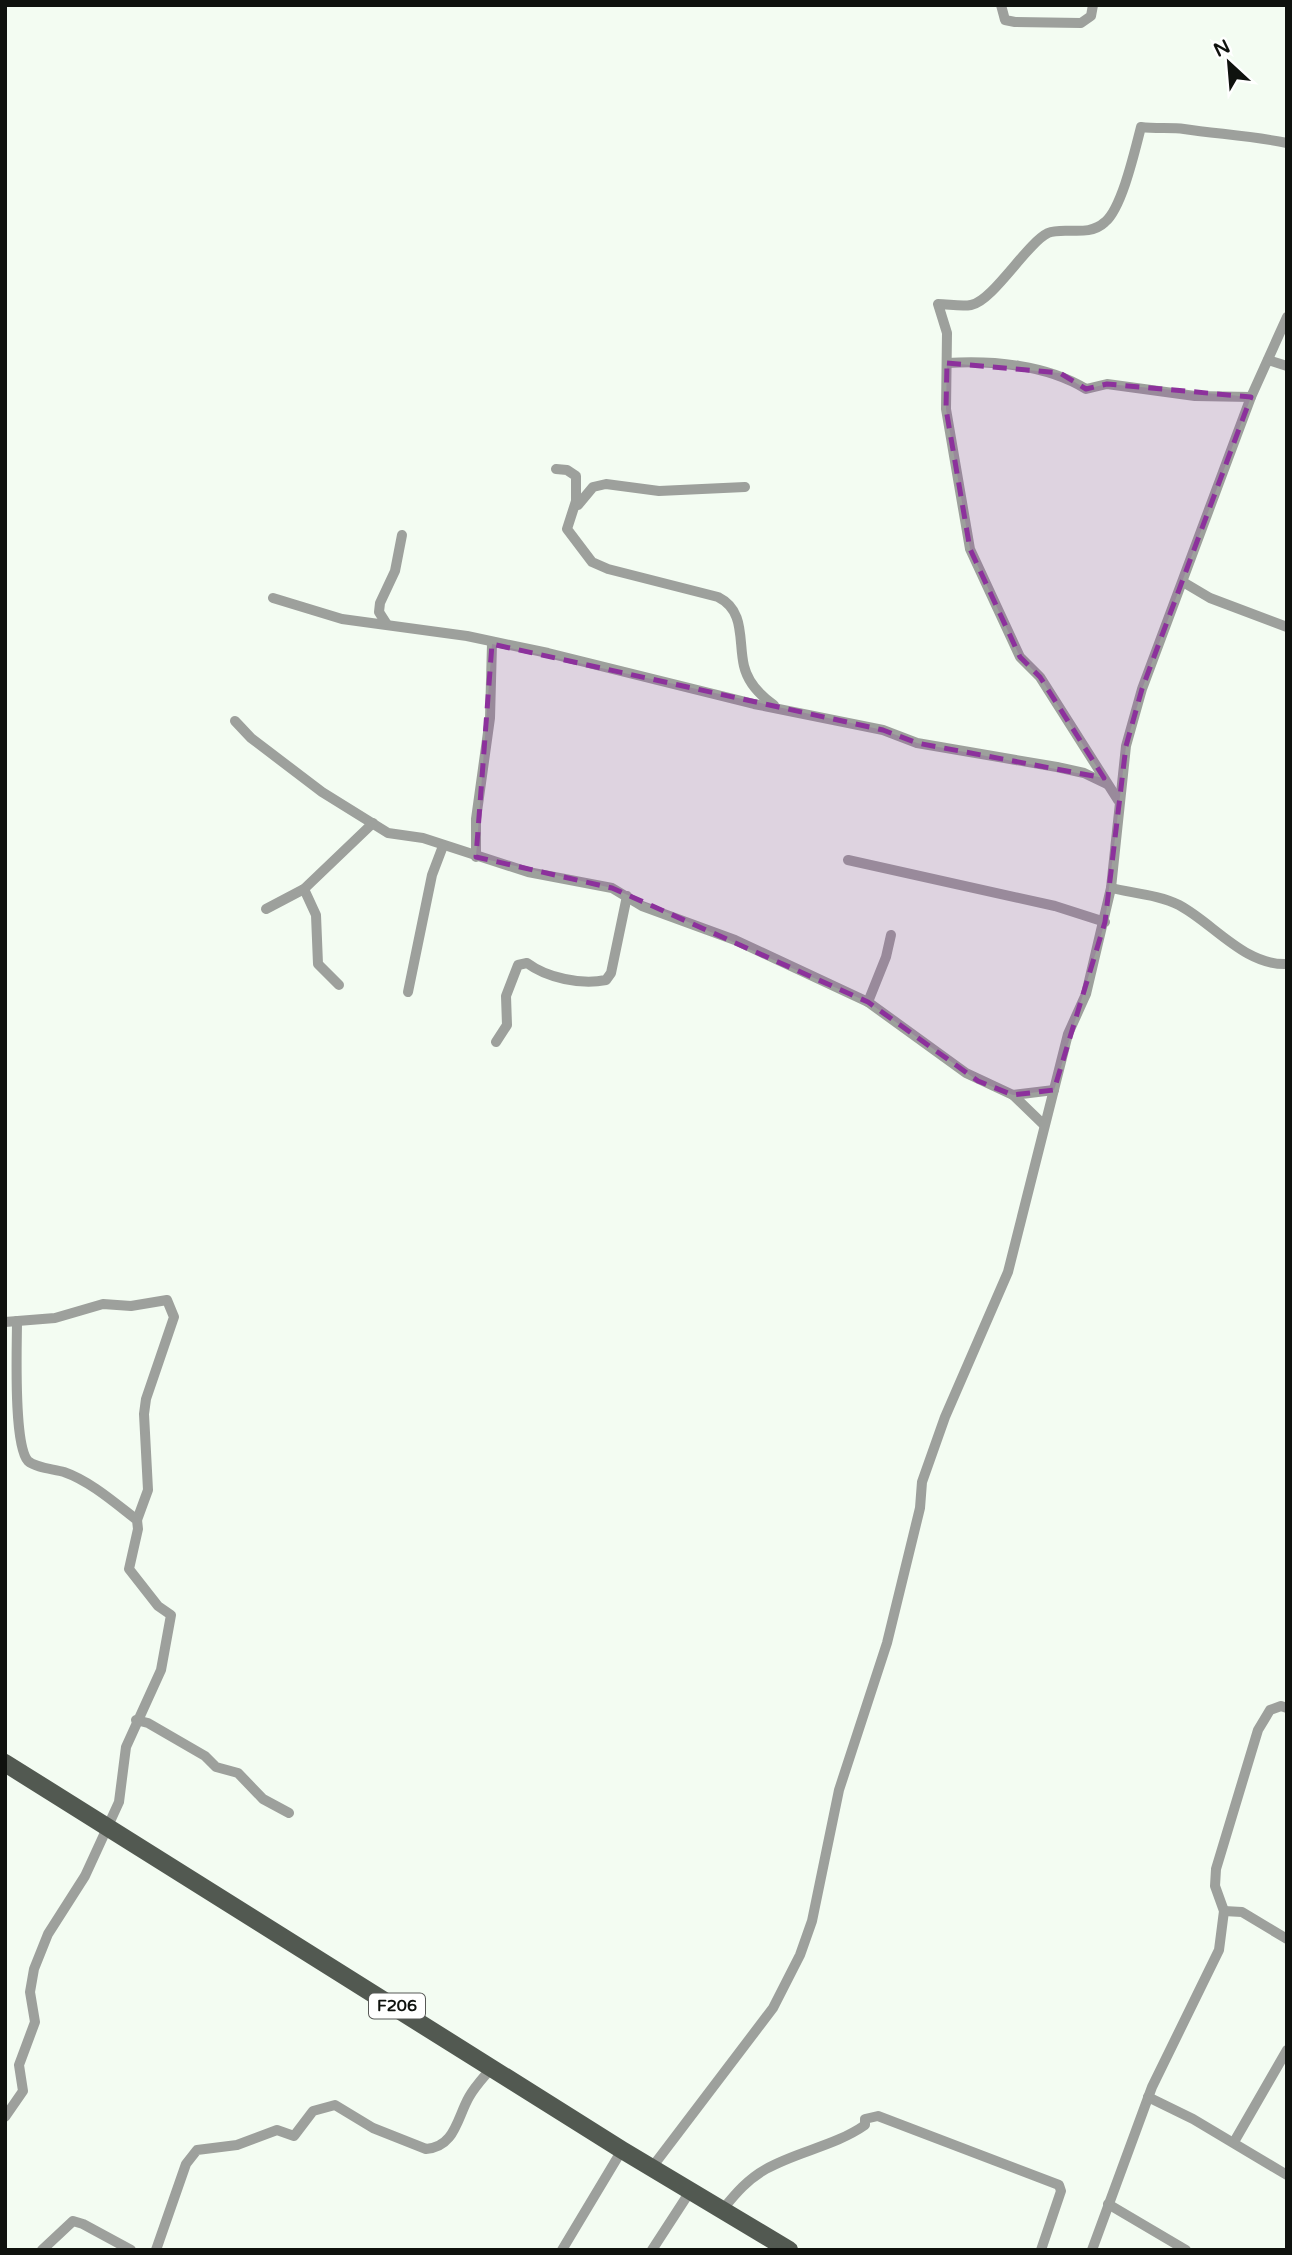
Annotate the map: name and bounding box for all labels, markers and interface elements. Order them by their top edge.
north arrow [1194,28,1264,98]
text: N [1210,35,1234,62]
road number: F206 [369,1994,425,2018]

